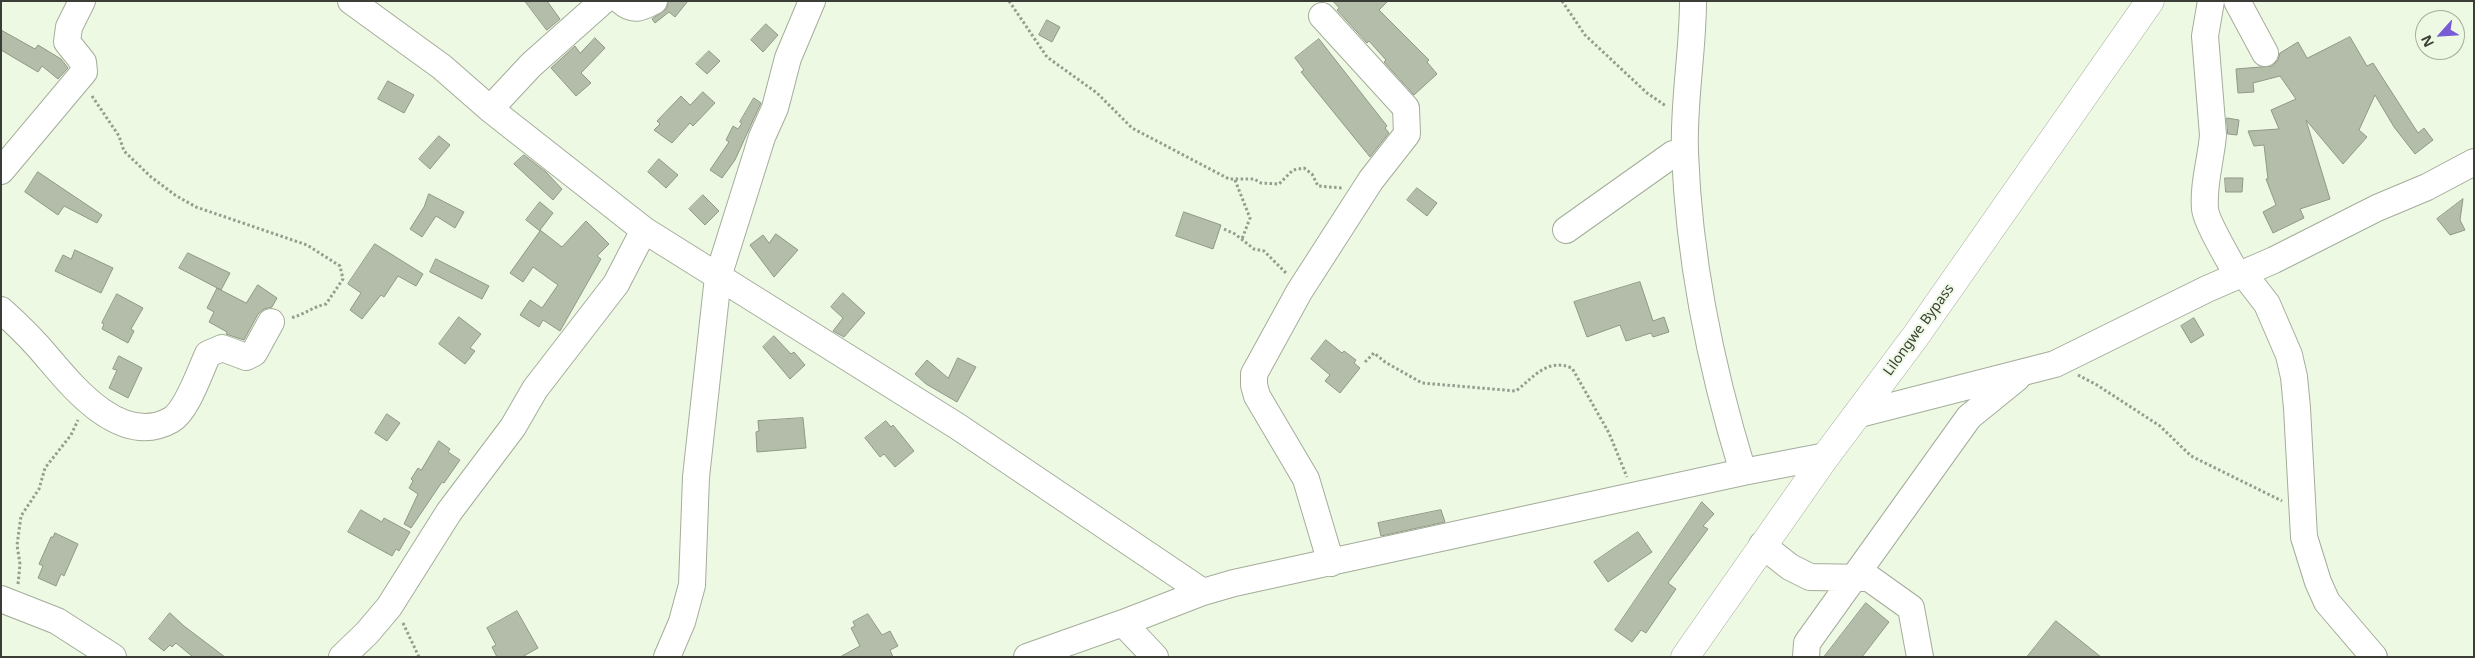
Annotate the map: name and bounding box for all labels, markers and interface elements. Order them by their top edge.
north arrow [2415,10,2465,60]
text: N [2416,32,2438,51]
street label: Lilongwe Bypass [1880,281,1958,379]

